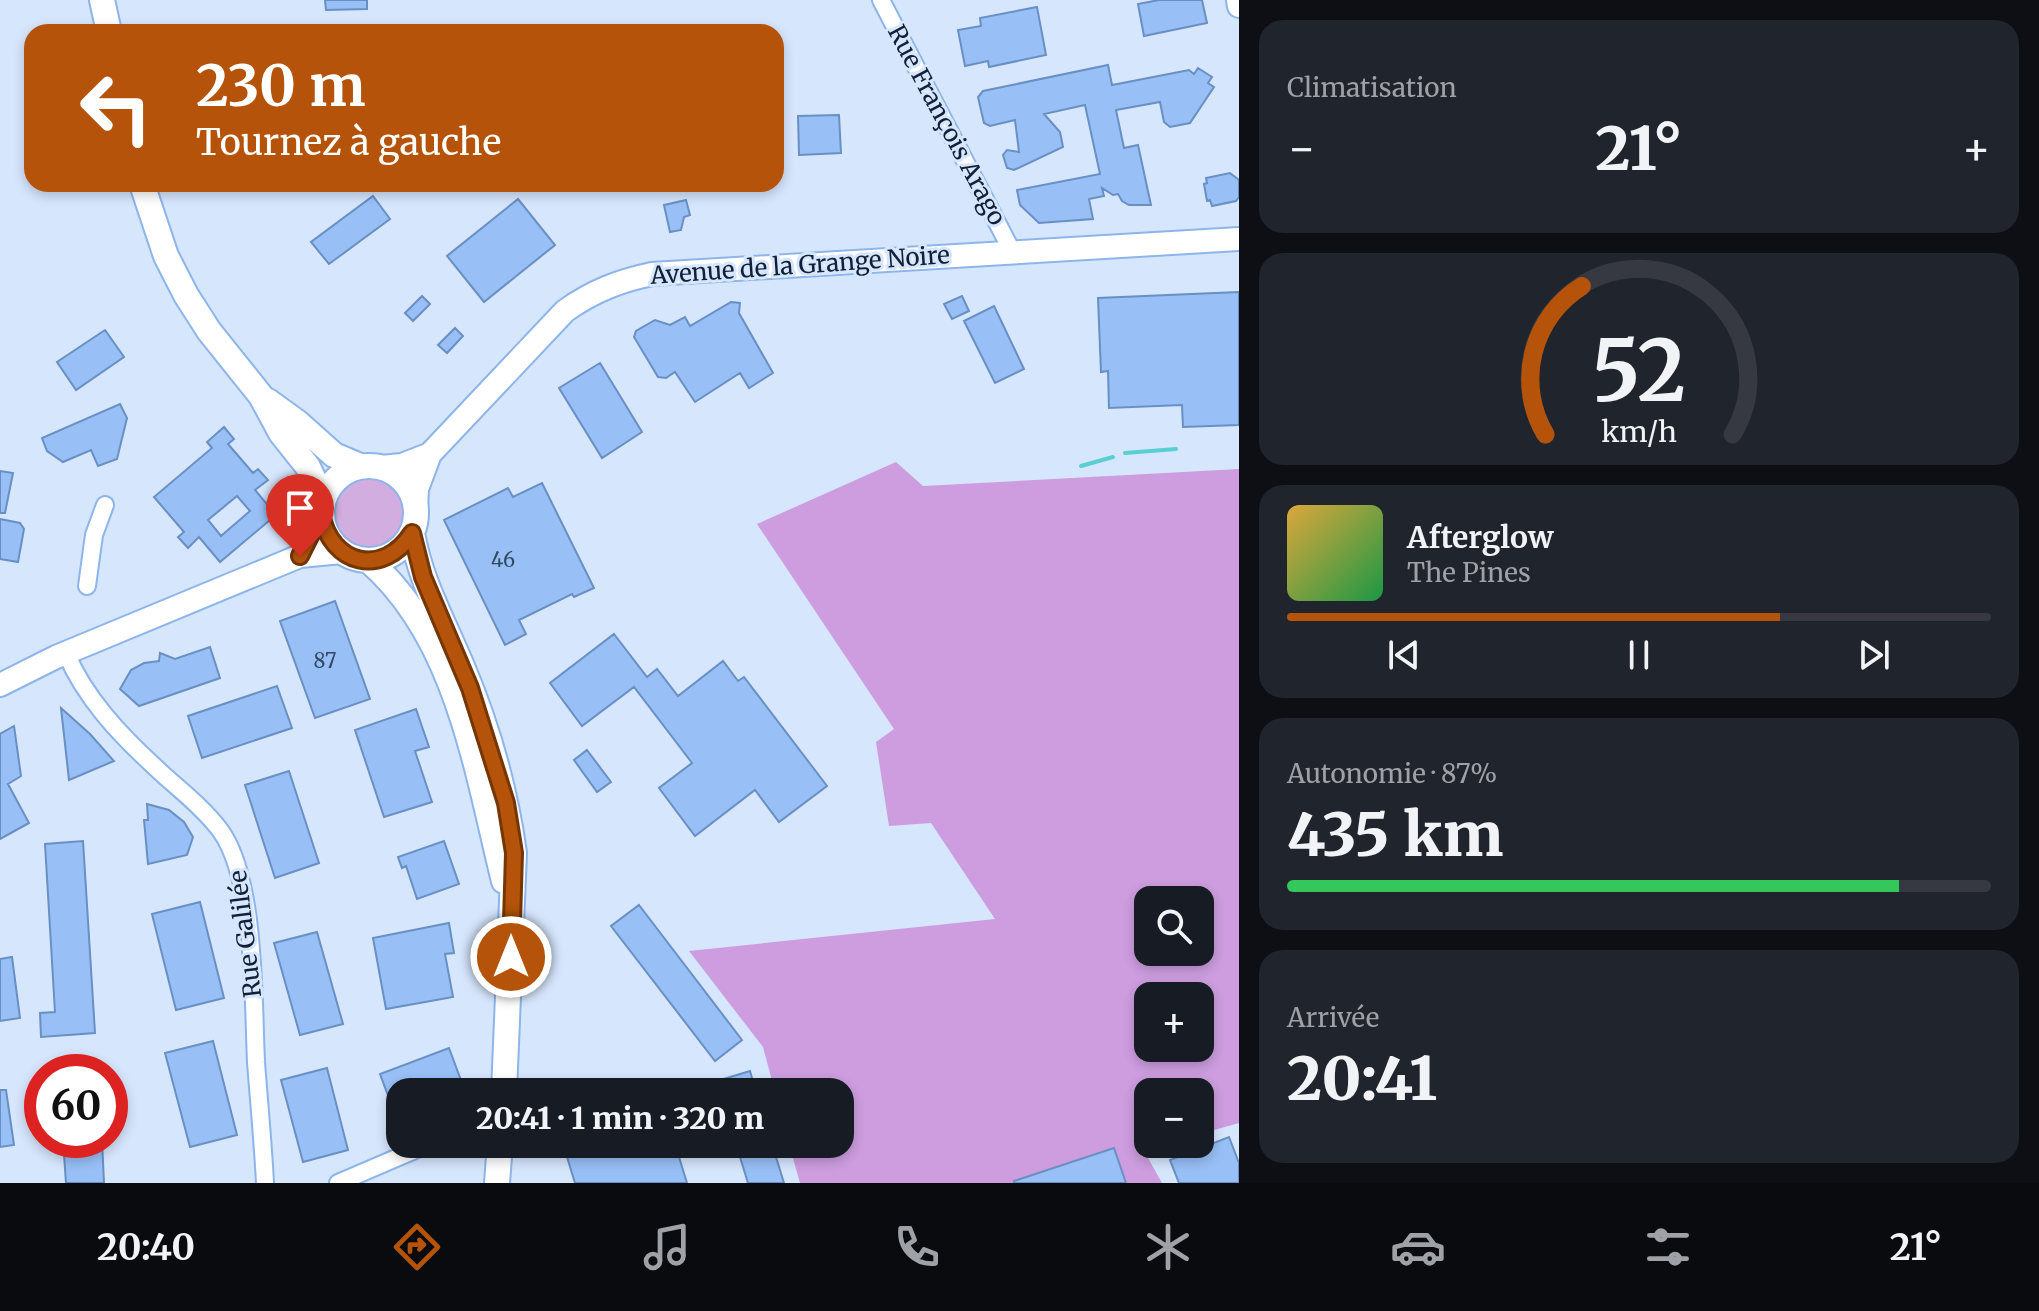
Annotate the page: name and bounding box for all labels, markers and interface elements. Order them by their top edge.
street label: Rue François Arago [881,19,1013,231]
text: 230 m [196,51,366,121]
icon: left [64,56,168,160]
text: Climatisation [1287,71,1457,104]
text: 21° [1595,111,1683,186]
text: Tournez à gauche [196,120,501,165]
text: − [1287,121,1316,176]
text: + [1962,121,1991,176]
street label: Avenue de la Grange Noire [648,239,951,291]
text: 52 [1592,318,1686,423]
text: km/h [1601,414,1677,450]
pin [266,474,334,556]
icon: arrive [278,486,322,530]
text: Afterglow [1407,518,1554,556]
house number: 46 [491,547,515,572]
text: The Pines [1407,556,1531,589]
icon: previous [1382,633,1426,677]
icon: pause [1617,633,1661,677]
icon: next [1852,633,1896,677]
house number: 87 [314,648,336,673]
text: Autonomie · 87% [1287,757,1497,790]
text: 435 km [1287,797,1503,872]
street label: Rue Galilée [222,869,268,999]
map controls [1134,886,1214,1158]
button: search [1134,886,1214,966]
position arrow [469,915,553,999]
button: + [1134,982,1214,1062]
text: Arrivée [1287,1001,1379,1034]
text: 20:41 [1287,1041,1437,1116]
speed limit sign: 60 [24,1054,128,1158]
button: − [1134,1078,1214,1158]
text: 20:41 · 1 min · 320 m [476,1099,764,1137]
icon: directions [389,1219,445,1275]
icon: music [639,1219,695,1275]
icon: phone [889,1219,945,1275]
icon: climate [1140,1219,1196,1275]
icon: car [1390,1219,1446,1275]
icon: filters [1640,1219,1696,1275]
text: 20:40 [97,1225,195,1270]
text: 21° [1890,1225,1942,1270]

